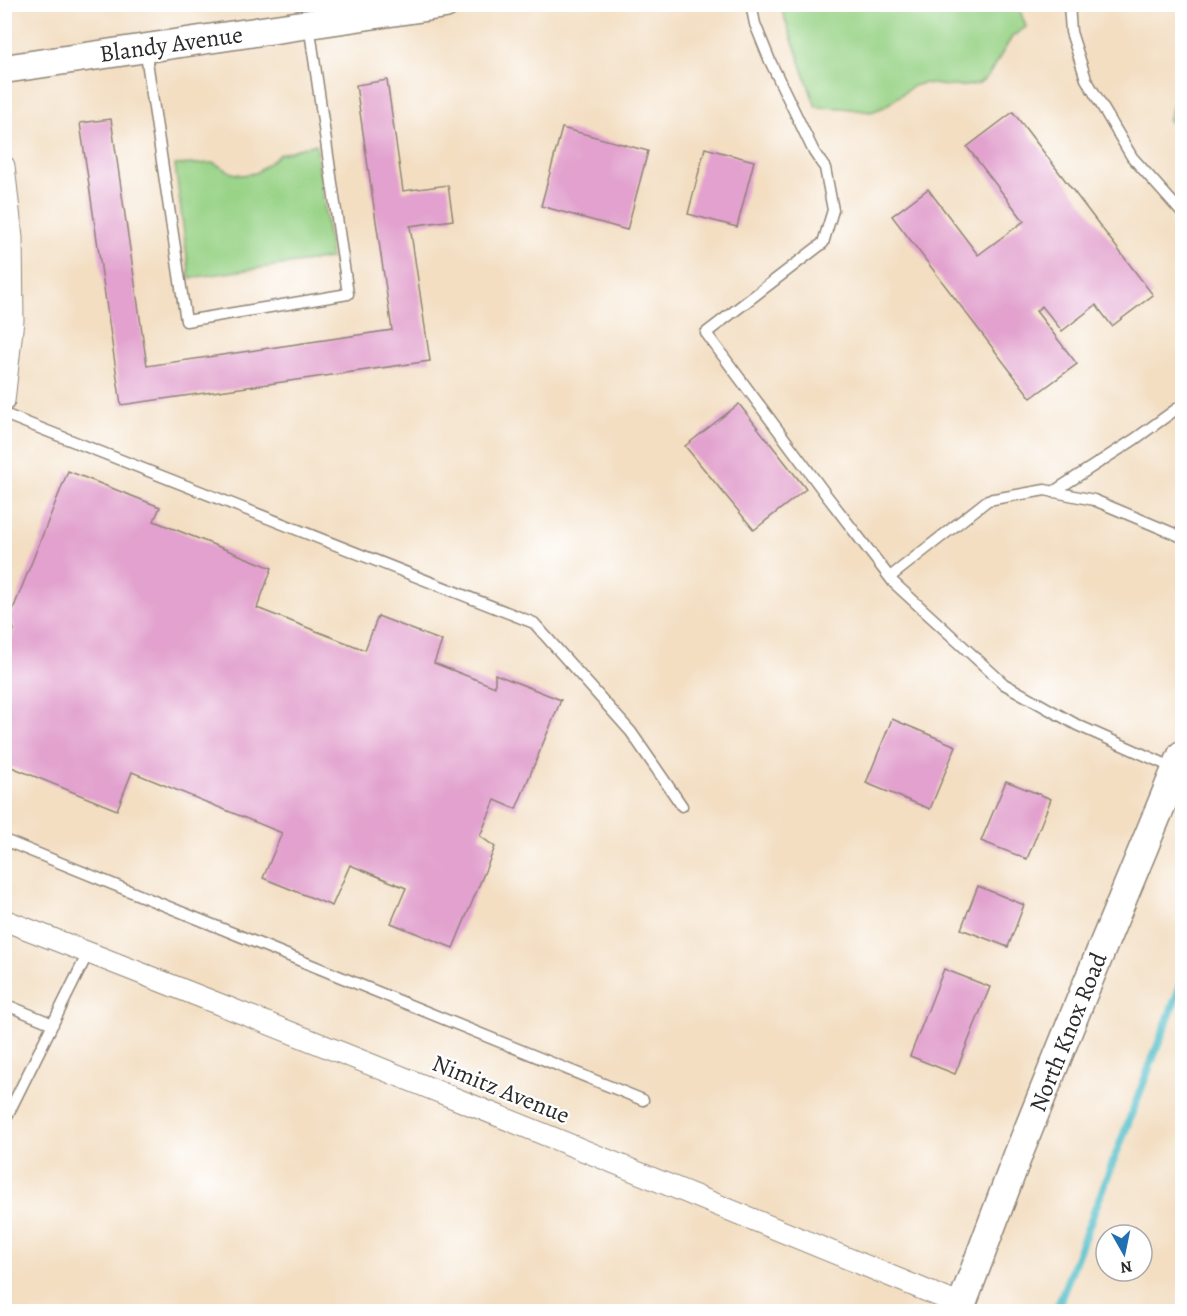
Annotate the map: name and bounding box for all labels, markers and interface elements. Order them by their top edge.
street label: Blandy Avenue [97,18,245,70]
street label: North Knox Road [1021,947,1115,1116]
street label: Nimitz Avenue [427,1047,575,1131]
north arrow [1094,1223,1154,1283]
text: N [1118,1255,1134,1279]

